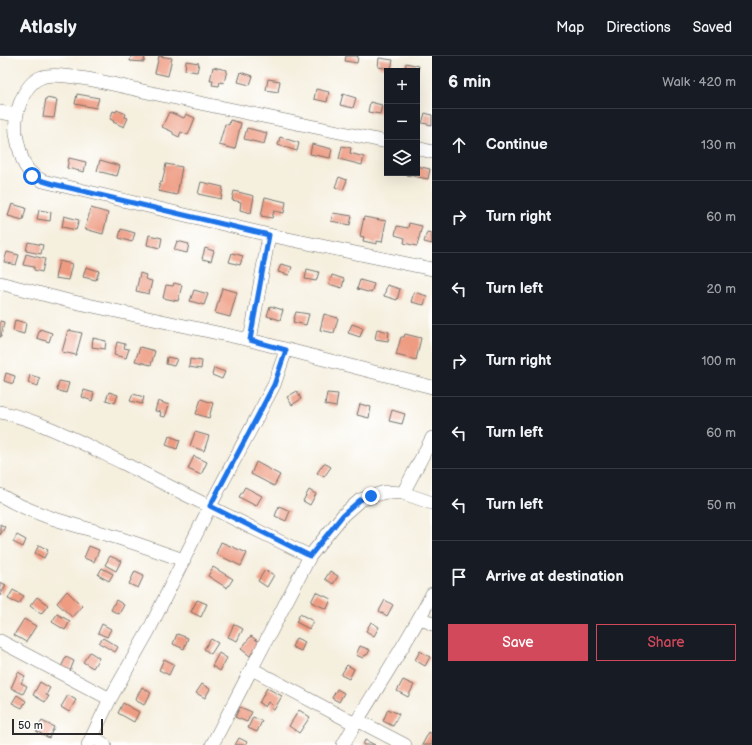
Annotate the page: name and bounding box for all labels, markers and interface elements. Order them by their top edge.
text: Atlasly [20,16,77,39]
text: Map [556,19,584,36]
text: Directions [606,19,671,36]
text: Saved [693,19,732,36]
map controls [384,68,420,176]
button: + [384,68,420,104]
text: 6 min [448,72,491,92]
text: Walk · 420 m [662,74,736,90]
button: − [384,104,420,140]
icon: ahead [448,134,470,156]
text: Continue [486,135,548,154]
text: 130 m [701,137,736,153]
button: layers [384,140,420,176]
route start [23,167,41,185]
icon: right [448,206,470,228]
text: Turn right [486,207,551,226]
text: 60 m [706,209,736,225]
icon: left [448,278,470,300]
text: Turn left [486,279,543,298]
text: 20 m [706,281,736,297]
icon: right [448,350,470,372]
text: Turn right [486,351,551,370]
text: 100 m [701,353,736,369]
icon: left [448,422,470,444]
text: Turn left [486,423,543,442]
text: 60 m [706,425,736,441]
route end [362,487,380,505]
icon: left [448,494,470,516]
text: Turn left [486,495,543,514]
text: 50 m [707,497,736,513]
icon: arrive [448,566,470,588]
text: Arrive at destination [486,567,624,586]
button: Save [448,624,588,661]
button: Share [596,624,736,661]
scale bar [12,717,103,736]
text: 50 m [18,719,43,732]

